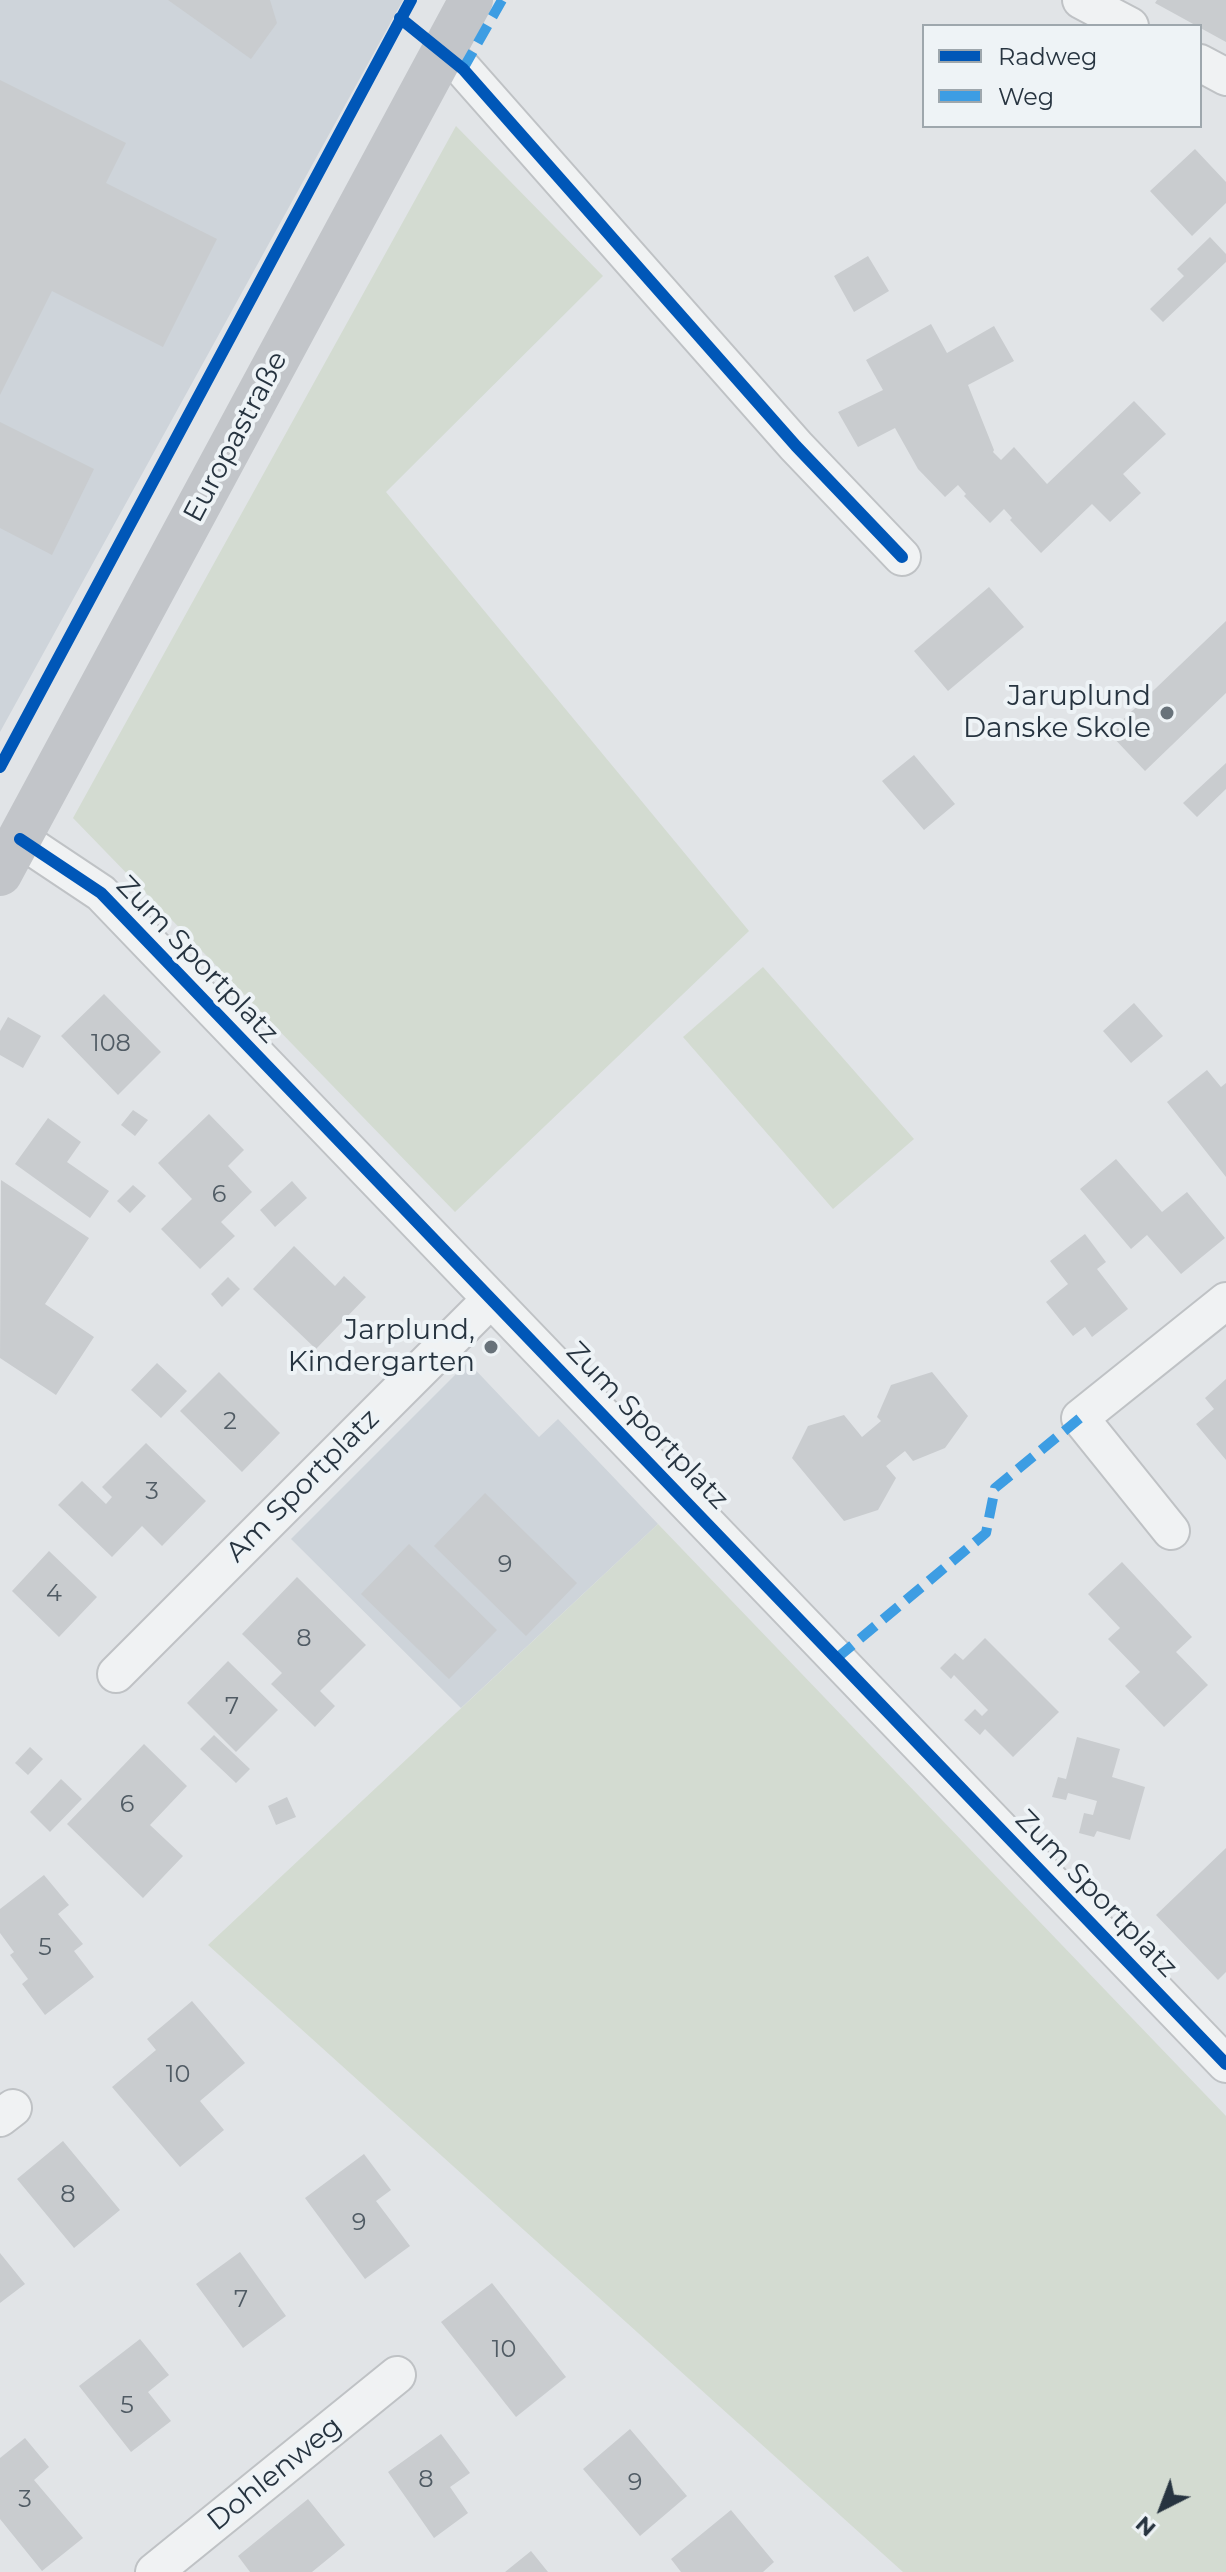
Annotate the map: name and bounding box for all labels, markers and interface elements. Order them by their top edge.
legend [922,24,1202,128]
text: Radweg [998,42,1097,71]
text: Weg [998,82,1054,111]
street label: Europastraße [177,346,295,528]
place label: Jaruplund Danske Skole [963,680,1151,746]
marker: Jaruplund Danske Skole [1158,704,1176,722]
street label: Zum Sportplatz [109,869,285,1051]
house number: 108 [91,1030,131,1058]
house number: 6 [212,1181,226,1209]
place label: Jarplund, Kindergarten [288,1314,475,1380]
street label: Zum Sportplatz [559,1335,735,1517]
marker: Jarplund, Kindergarten [482,1338,500,1356]
street label: Am Sportplatz [219,1402,387,1570]
house number: 2 [223,1408,237,1436]
house number: 3 [145,1478,159,1506]
house number: 9 [498,1551,512,1579]
house number: 4 [46,1580,62,1608]
house number: 8 [296,1625,312,1653]
house number: 7 [225,1693,239,1721]
house number: 6 [120,1791,134,1819]
street label: Zum Sportplatz [1008,1803,1184,1985]
house number: 5 [38,1934,52,1962]
house number: 10 [166,2061,190,2089]
house number: 8 [60,2181,76,2209]
house number: 9 [352,2209,366,2237]
house number: 7 [234,2286,248,2314]
house number: 10 [492,2336,516,2364]
house number: 5 [120,2392,134,2420]
street label: Dohlenweg [201,2410,349,2538]
house number: 8 [418,2466,434,2494]
north arrow [1122,2468,1202,2548]
house number: 9 [628,2469,642,2497]
house number: 3 [18,2486,32,2514]
text: N [1130,2510,1161,2542]

